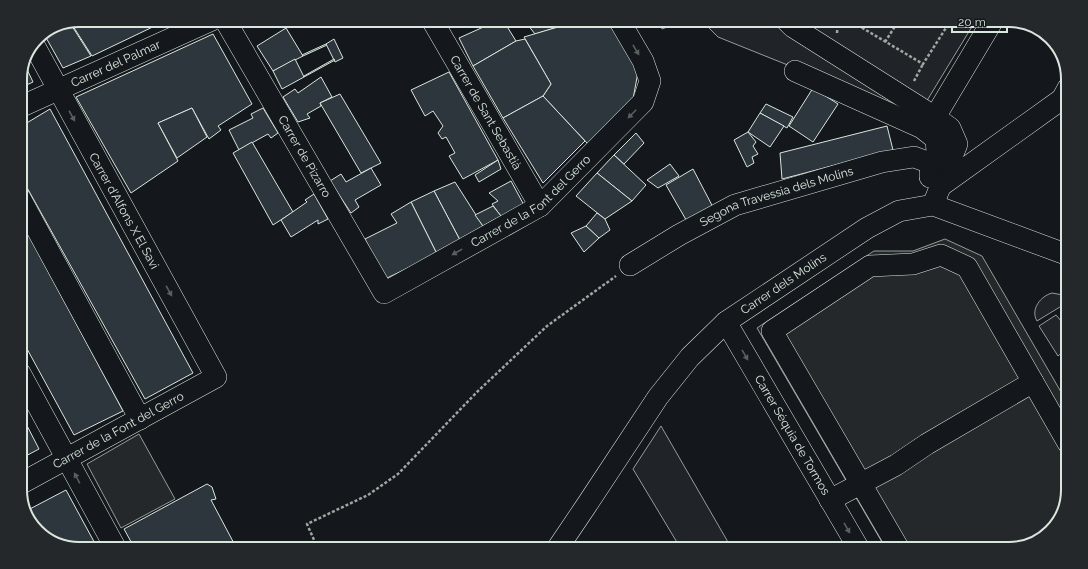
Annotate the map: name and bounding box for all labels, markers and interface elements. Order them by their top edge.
scale bar [952,8,1007,34]
text: 20 m [958,15,986,29]
street label: Carrer del Palmar [69,37,163,90]
one-way arrow [633,44,640,56]
street label: Carrer de Sant Sebastià [447,53,524,172]
one-way arrow [627,109,637,119]
one-way arrow [69,110,75,122]
street label: Carrer de Pizarro [275,113,334,200]
street label: Carrer d'Alfons X El Savi [86,151,162,271]
street label: Carrer de la Font del Gerro [468,152,593,250]
street label: Segona Travessia dels Molins [697,164,855,230]
one-way arrow [451,249,463,256]
street label: Carrer dels Molins [738,250,829,317]
one-way arrow [165,285,172,297]
one-way arrow [742,350,749,361]
street label: Carrer Séquia de Tormos [752,372,833,498]
street label: Carrer de la Font del Gerro [50,389,186,472]
one-way arrow [74,472,81,484]
one-way arrow [843,522,850,534]

